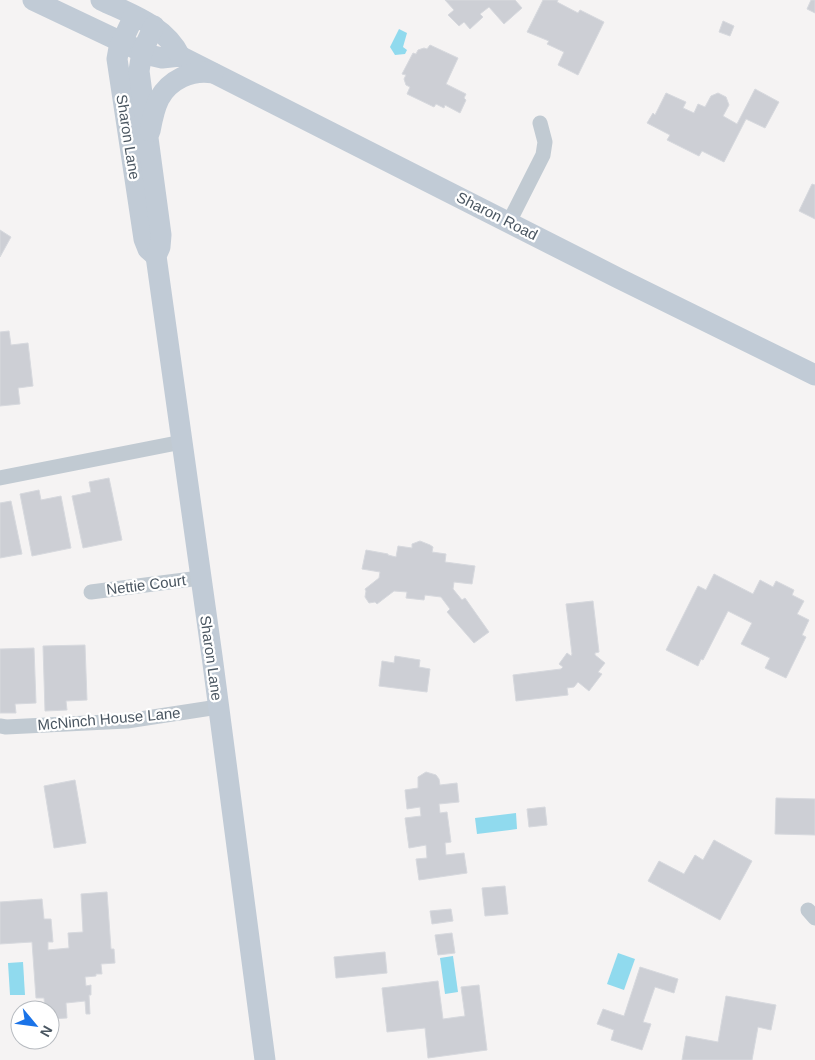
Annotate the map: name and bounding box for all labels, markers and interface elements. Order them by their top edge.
street label: Sharon Lane [113,93,144,181]
street label: Sharon Road [454,188,540,243]
street label: Nettie Court [105,571,188,598]
street label: Sharon Lane [197,614,226,702]
street label: McNinch House Lane [37,704,181,733]
north arrow [10,1000,60,1050]
text: N [37,1023,56,1040]

